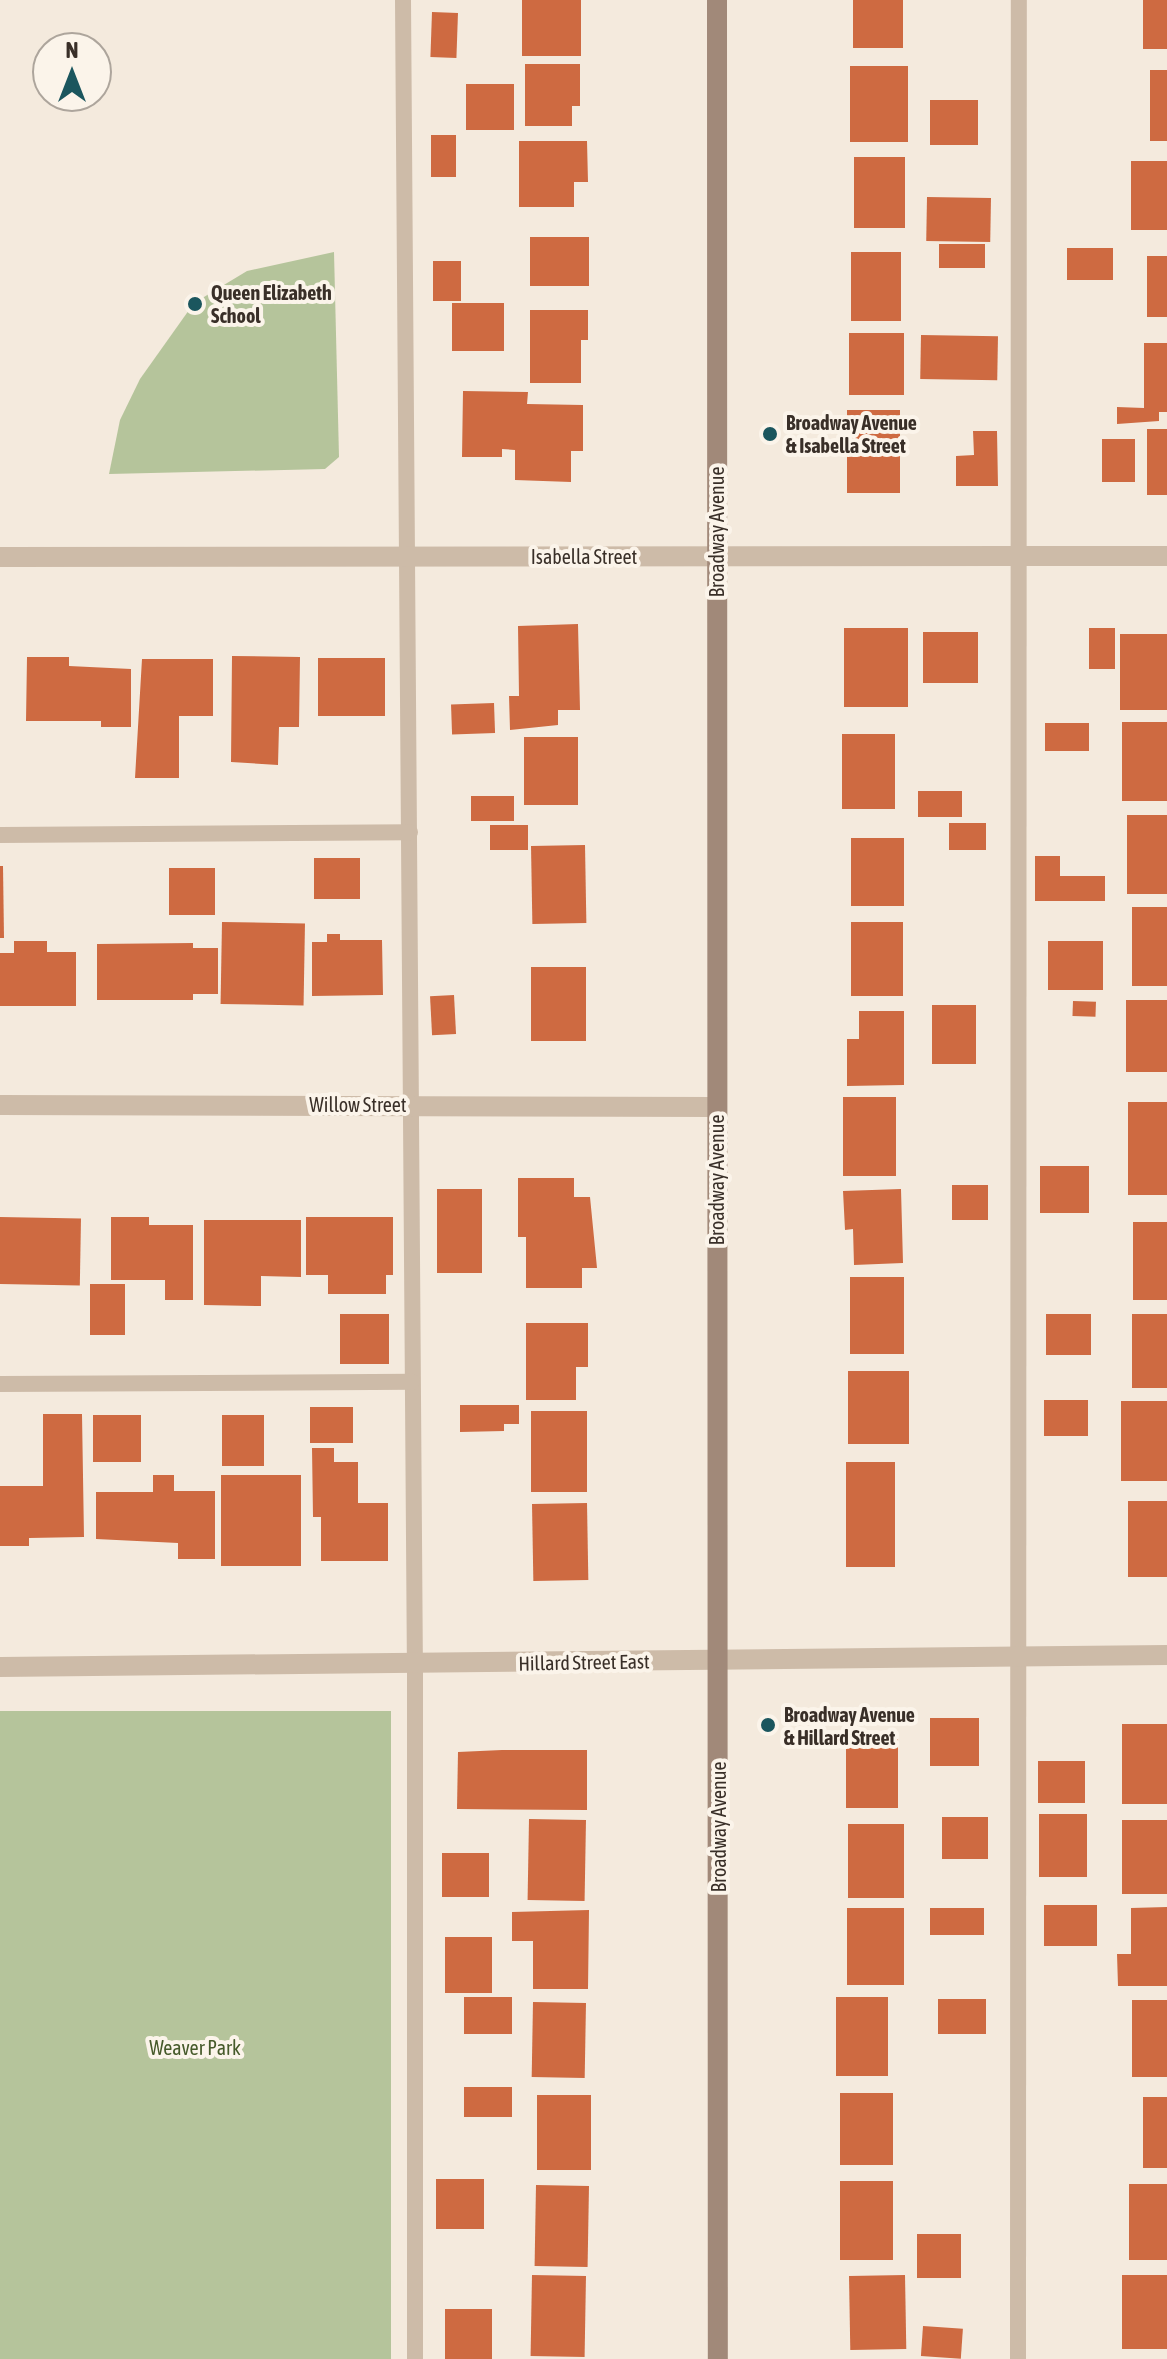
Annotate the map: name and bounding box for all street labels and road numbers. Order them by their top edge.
street label: Broadway Avenue [704,467,728,597]
street label: Isabella Street [531,544,637,568]
street label: Willow Street [309,1092,407,1116]
street label: Broadway Avenue [704,1115,728,1245]
street label: Hillard Street East [518,1649,650,1675]
street label: Broadway Avenue [706,1762,730,1892]

